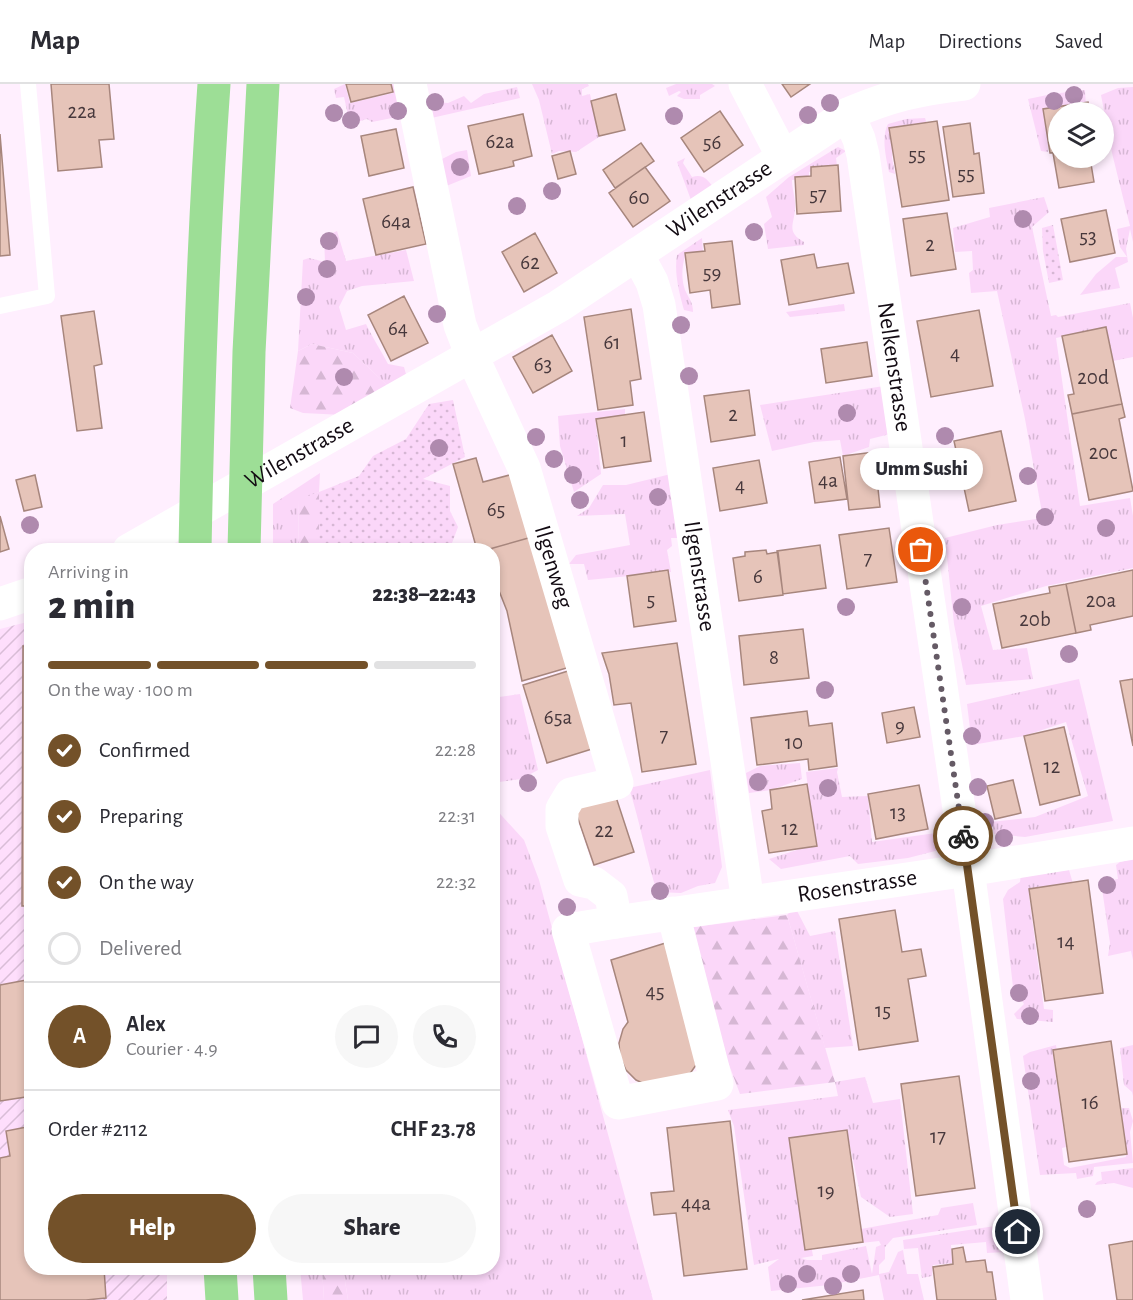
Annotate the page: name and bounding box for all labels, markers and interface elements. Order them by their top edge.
text: Map [30,27,80,55]
text: Map [869,31,905,52]
text: Directions [938,31,1022,52]
text: Saved [1055,31,1103,52]
house number: 22a [68,101,97,122]
map controls [1048,102,1114,168]
button: layers [1048,102,1114,168]
house number: 62a [485,131,515,152]
house number: 56 [703,132,721,153]
house number: 55 [908,144,926,165]
street label: Wilenstrasse [663,156,776,243]
house number: 55 [957,163,975,184]
house number: 57 [809,184,827,205]
house number: 60 [629,187,649,208]
house number: 64a [381,211,411,232]
house number: 53 [1079,226,1097,247]
house number: 2 [925,234,935,255]
house number: 62 [520,252,540,273]
house number: 59 [703,262,721,283]
street label: Nelkenstrasse [873,300,916,433]
house number: 64 [388,318,408,339]
house number: 61 [603,332,621,353]
house number: 4 [950,343,960,364]
house number: 63 [534,354,552,375]
house number: 20d [1077,367,1109,388]
house number: 2 [728,404,738,425]
street label: Wilenstrasse [241,413,358,493]
house number: 1 [620,430,628,451]
house number: 20c [1089,442,1117,463]
callout: Umm Sushi [860,448,982,490]
text: Umm Sushi [875,459,968,479]
house number: 4a [818,470,838,491]
house number: 4 [735,475,745,496]
house number: 65 [487,499,505,520]
street label: Ilgenstrasse [679,519,720,633]
street label: Ilgenweg [530,523,577,612]
pin [895,524,946,575]
icon: bag [904,533,937,566]
house number: 7 [864,548,873,569]
text: Arriving in [48,562,129,582]
house number: 6 [753,566,763,587]
text: 22:38–22:43 [372,583,476,605]
text: 2 min [48,587,135,626]
house number: 5 [647,589,655,610]
house number: 20a [1086,590,1116,611]
house number: 20b [1019,609,1051,630]
house number: 8 [769,647,779,668]
text: On the way · 100 m [48,680,193,700]
house number: 65a [544,707,572,728]
house number: 9 [895,715,905,736]
house number: 7 [660,725,669,746]
house number: 10 [785,732,803,753]
icon: check [48,734,81,767]
text: Confirmed [99,739,190,761]
text: 22:28 [435,740,476,760]
house number: 12 [1044,756,1060,777]
icon: check [48,800,81,833]
house number: 13 [890,802,906,823]
text: Preparing [99,805,183,827]
text: 22:31 [438,806,476,826]
courier [933,806,993,866]
house number: 12 [782,818,798,839]
house number: 22 [594,820,614,841]
icon: bike [947,820,980,853]
icon: check [48,866,81,899]
street label: Rosenstrasse [796,866,919,907]
text: On the way [99,871,194,893]
text: 22:32 [436,872,476,892]
house number: 14 [1057,931,1075,952]
text: Delivered [99,937,182,959]
house number: 45 [646,981,664,1002]
house number: 15 [875,1000,891,1021]
button: chat [335,1005,398,1068]
button: phone [413,1005,476,1068]
text: Alex [126,1013,166,1035]
text: A [73,1025,86,1047]
text: Courier · 4.9 [126,1039,218,1059]
house number: 16 [1081,1092,1099,1113]
text: Order #2112 [48,1118,148,1140]
text: CHF 23.78 [391,1118,476,1140]
house number: 17 [930,1126,946,1147]
house number: 19 [817,1180,835,1201]
house number: 44a [681,1193,711,1214]
button: Help [48,1194,256,1263]
button: Share [268,1194,476,1263]
pin [992,1206,1043,1257]
icon: home [1001,1215,1034,1248]

